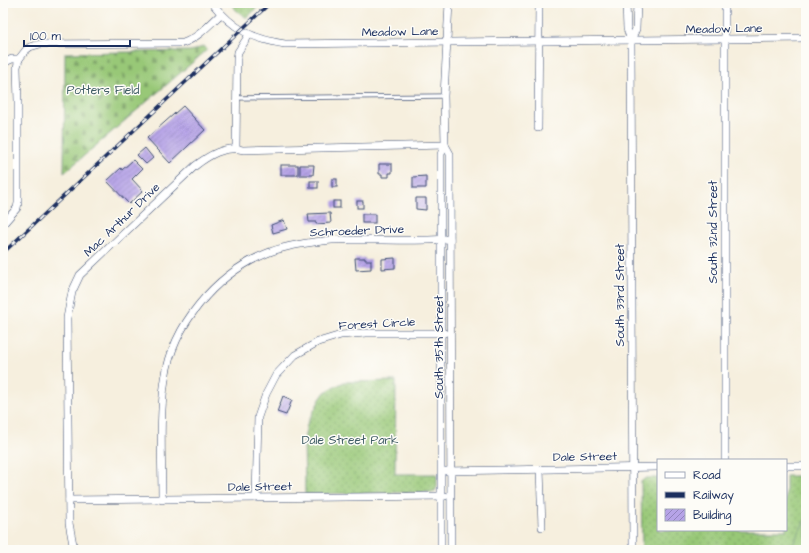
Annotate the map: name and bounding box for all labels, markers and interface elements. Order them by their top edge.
street label: Meadow Lane [685,20,763,38]
scale bar [24,22,130,48]
street label: Meadow Lane [361,23,439,41]
text: 100 m [30,28,61,45]
park label: Potters Field [67,82,139,99]
street label: Mac Arthur Drive [80,179,164,261]
street label: South 32nd Street [705,180,722,284]
street label: Schroeder Drive [310,221,405,241]
street label: South 33rd Street [612,243,629,346]
street label: South 35th Street [431,295,448,399]
street label: Forest Circle [338,313,416,334]
park label: Dale Street Park [302,432,399,449]
street label: Dale Street [553,448,617,466]
legend [657,459,787,531]
text: Road [693,467,721,484]
street label: Dale Street [228,478,292,496]
text: Railway [693,487,734,505]
text: Building [693,507,731,525]

